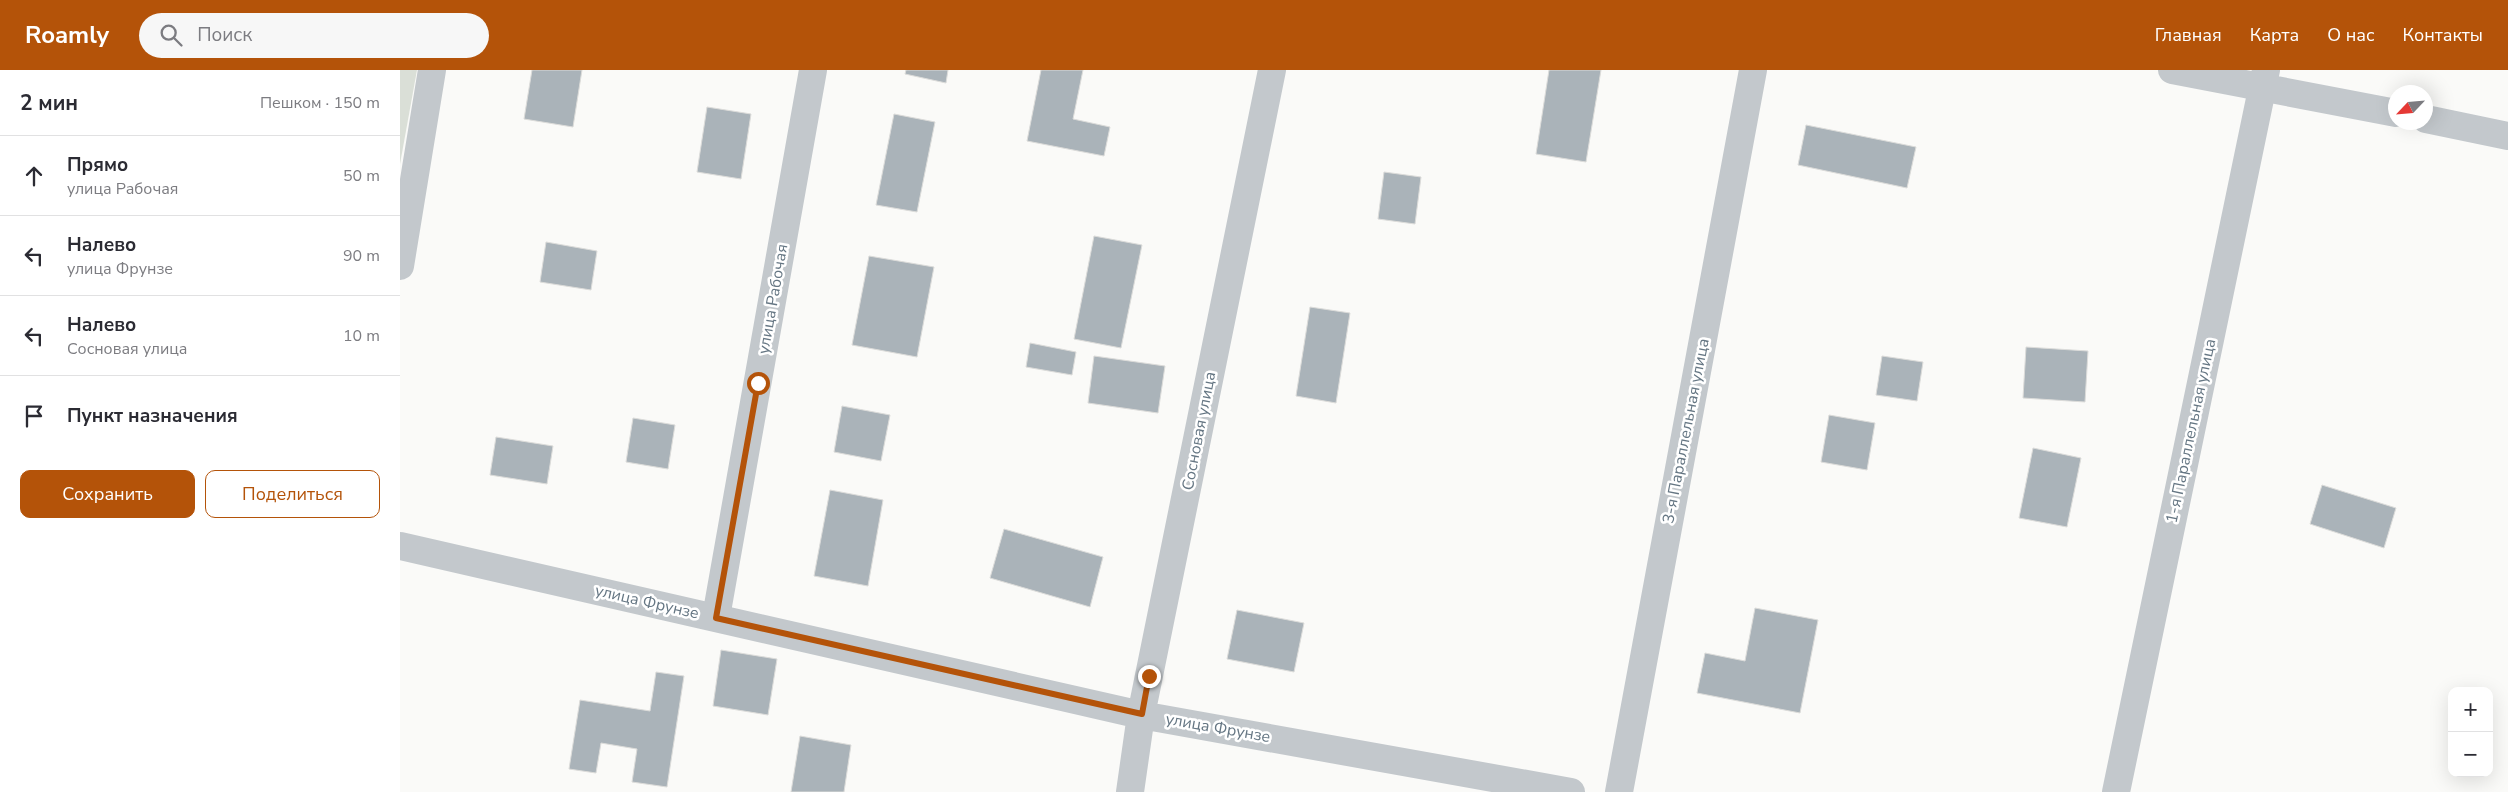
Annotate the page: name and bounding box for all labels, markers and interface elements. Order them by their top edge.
search box [139,13,489,58]
text: Roamly [25,19,109,51]
icon: search [157,21,185,49]
text: Поиск [197,22,252,48]
text: Главная [2155,23,2222,47]
text: Карта [2250,23,2299,47]
text: О нас [2327,23,2375,47]
text: Контакты [2403,23,2483,47]
north arrow [2388,85,2433,130]
text: 2 мин [20,89,78,117]
text: Пешком · 150 m [260,92,380,114]
text: Прямо [67,152,128,178]
icon: ahead [20,162,48,190]
text: 50 m [343,165,380,187]
text: улица Рабочая [67,178,179,200]
text: Налево [67,232,136,258]
icon: left [20,242,48,270]
street label: улица Рабочая [752,242,794,356]
text: 90 m [343,245,380,267]
text: улица Фрунзе [67,258,173,280]
text: Налево [67,312,136,338]
icon: left [20,322,48,350]
text: 10 m [343,325,380,347]
street label: 3-я Параллельная улица [1657,337,1715,525]
street label: 1-я Параллельная улица [2161,337,2221,525]
text: Сосновая улица [67,338,187,360]
street label: Сосновая улица [1177,370,1221,492]
route start [747,372,770,395]
icon: arrive [20,402,48,430]
text: Пункт назначения [67,403,238,429]
button: Сохранить [20,470,195,518]
button: Поделиться [205,470,380,518]
street label: улица Фрунзе [593,579,701,625]
route end [1138,665,1161,688]
map controls [2448,687,2493,777]
button: + [2448,687,2493,732]
street label: улица Фрунзе [1164,708,1272,748]
button: − [2448,732,2493,777]

